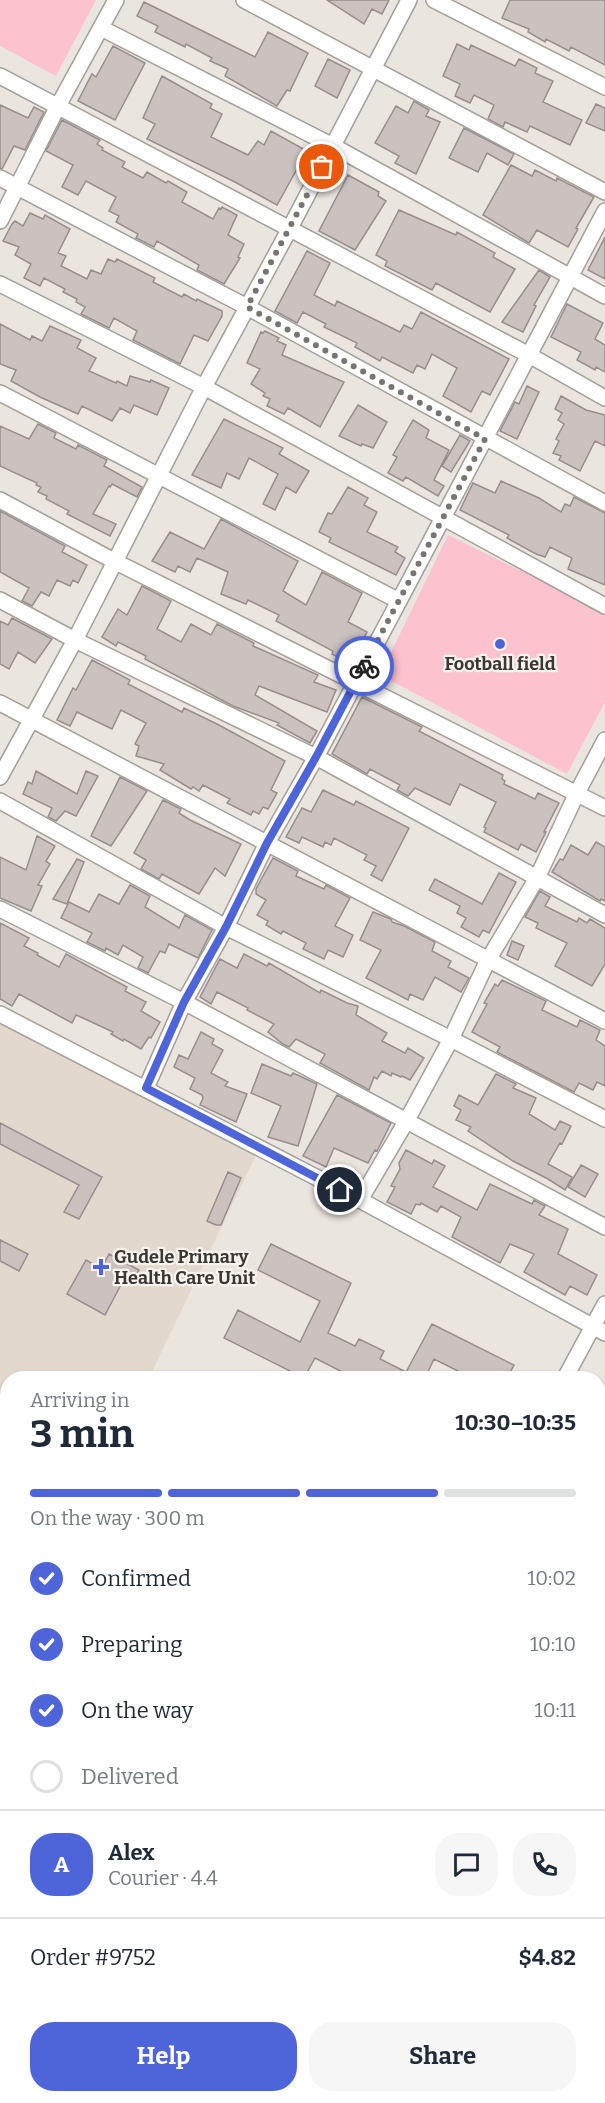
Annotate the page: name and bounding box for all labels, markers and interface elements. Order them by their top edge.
pin [296,141,347,192]
icon: bag [305,150,338,183]
courier [334,636,394,696]
marker: Football field [493,637,507,651]
icon: bike [348,650,381,683]
place label: Football field [444,653,556,675]
pin [314,1164,365,1215]
icon: home [323,1173,356,1206]
place label: Gudele Primary Health Care Unit [114,1246,255,1289]
marker: Gudele Primary Health Care Unit [92,1258,110,1276]
text: Arriving in [30,1388,129,1412]
text: 10:30–10:35 [455,1409,576,1436]
text: 3 min [30,1411,134,1457]
text: On the way · 300 m [30,1506,205,1530]
icon: check [30,1562,63,1595]
text: Confirmed [81,1565,191,1592]
text: 10:02 [527,1566,576,1590]
icon: check [30,1628,63,1661]
text: Preparing [81,1631,183,1658]
text: 10:10 [530,1632,576,1656]
icon: check [30,1694,63,1727]
text: On the way [81,1697,193,1724]
text: 10:11 [535,1698,576,1722]
text: Delivered [81,1763,179,1790]
button: chat [435,1833,498,1896]
button: phone [513,1833,576,1896]
text: Alex [108,1839,154,1866]
text: A [54,1851,69,1878]
text: Courier · 4.4 [108,1866,218,1890]
text: Order #9752 [30,1944,156,1971]
text: $4.82 [518,1944,576,1971]
button: Help [30,2022,297,2091]
button: Share [309,2022,576,2091]

